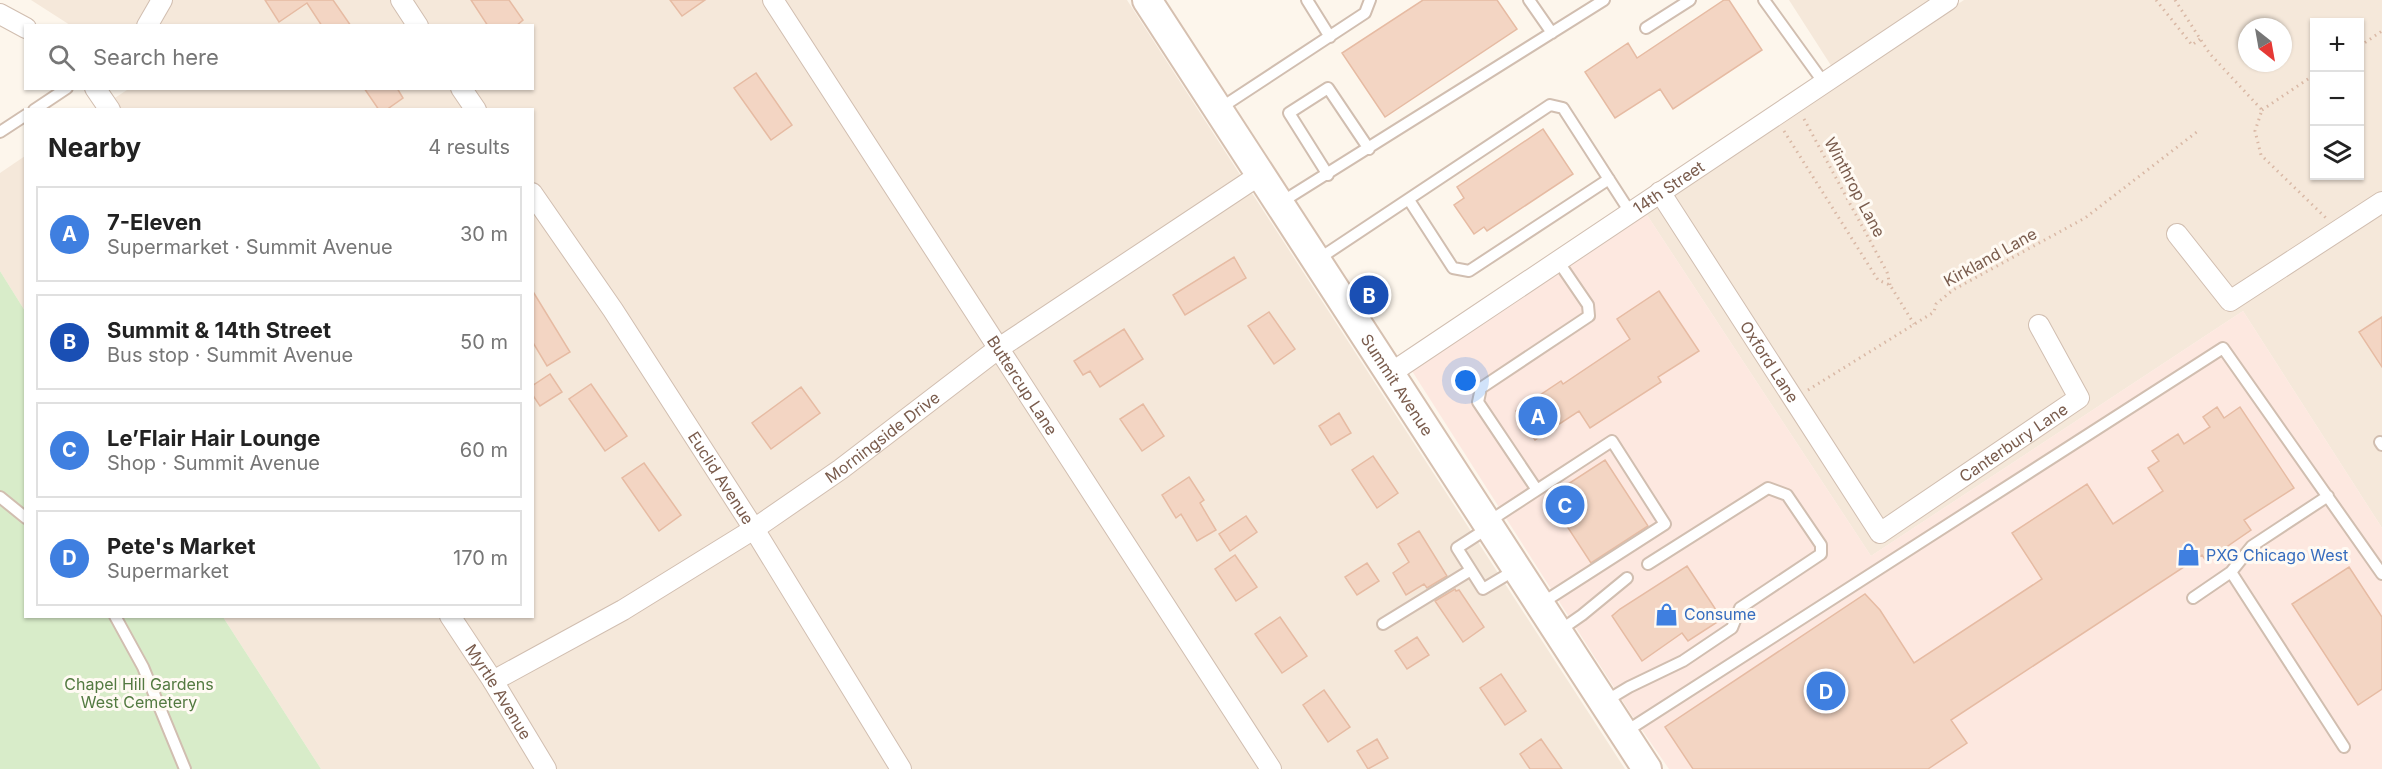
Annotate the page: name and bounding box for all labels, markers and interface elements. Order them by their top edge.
north arrow [2238,18,2292,72]
map controls [2310,18,2364,180]
button: + [2310,18,2364,72]
search box [24,24,534,90]
icon: search [45,41,78,74]
text: Search here [93,44,219,70]
button: − [2310,72,2364,126]
button: layers [2310,126,2364,180]
text: Nearby [48,132,141,163]
street label: Winthrop Lane [1820,134,1890,240]
text: 4 results [428,135,510,159]
street label: 14th Street [1629,156,1708,218]
text: 7-Eleven [107,209,202,235]
text: A [62,222,77,246]
text: 30 m [460,222,508,246]
street label: Kirkland Lane [1940,223,2040,291]
text: Supermarket · Summit Avenue [107,235,393,259]
pin: B [1350,272,1388,318]
text: Summit & 14th Street [107,317,331,343]
street label: Oxford Lane [1736,317,1803,406]
text: B [63,330,76,354]
text: 50 m [460,330,508,354]
street label: Summit Avenue [1357,330,1438,440]
street label: Buttercup Lane [983,332,1062,439]
text: Bus stop · Summit Avenue [107,343,353,367]
your location [1451,366,1480,395]
street label: Morningside Drive [821,387,944,487]
pin: A [1518,394,1558,438]
street label: Canterbury Lane [1955,399,2071,486]
text: Le’Flair Hair Lounge [107,425,320,451]
street label: Euclid Avenue [684,428,758,528]
text: C [62,438,77,462]
text: 60 m [460,438,508,462]
text: Shop · Summit Avenue [107,451,320,475]
pin: C [1546,482,1584,528]
text: Pete's Market [107,533,256,559]
shop icon: PXG Chicago West [2175,542,2201,568]
place label: PXG Chicago West [2206,545,2348,565]
text: D [62,546,77,570]
text: 170 m [453,546,508,570]
text: Supermarket [107,559,229,583]
shop icon: Consume [1653,601,1679,627]
place label: Consume [1684,604,1756,624]
street label: Myrtle Avenue [461,640,536,743]
pin: D [1806,668,1846,714]
park label: Chapel Hill Gardens West Cemetery [64,674,214,712]

